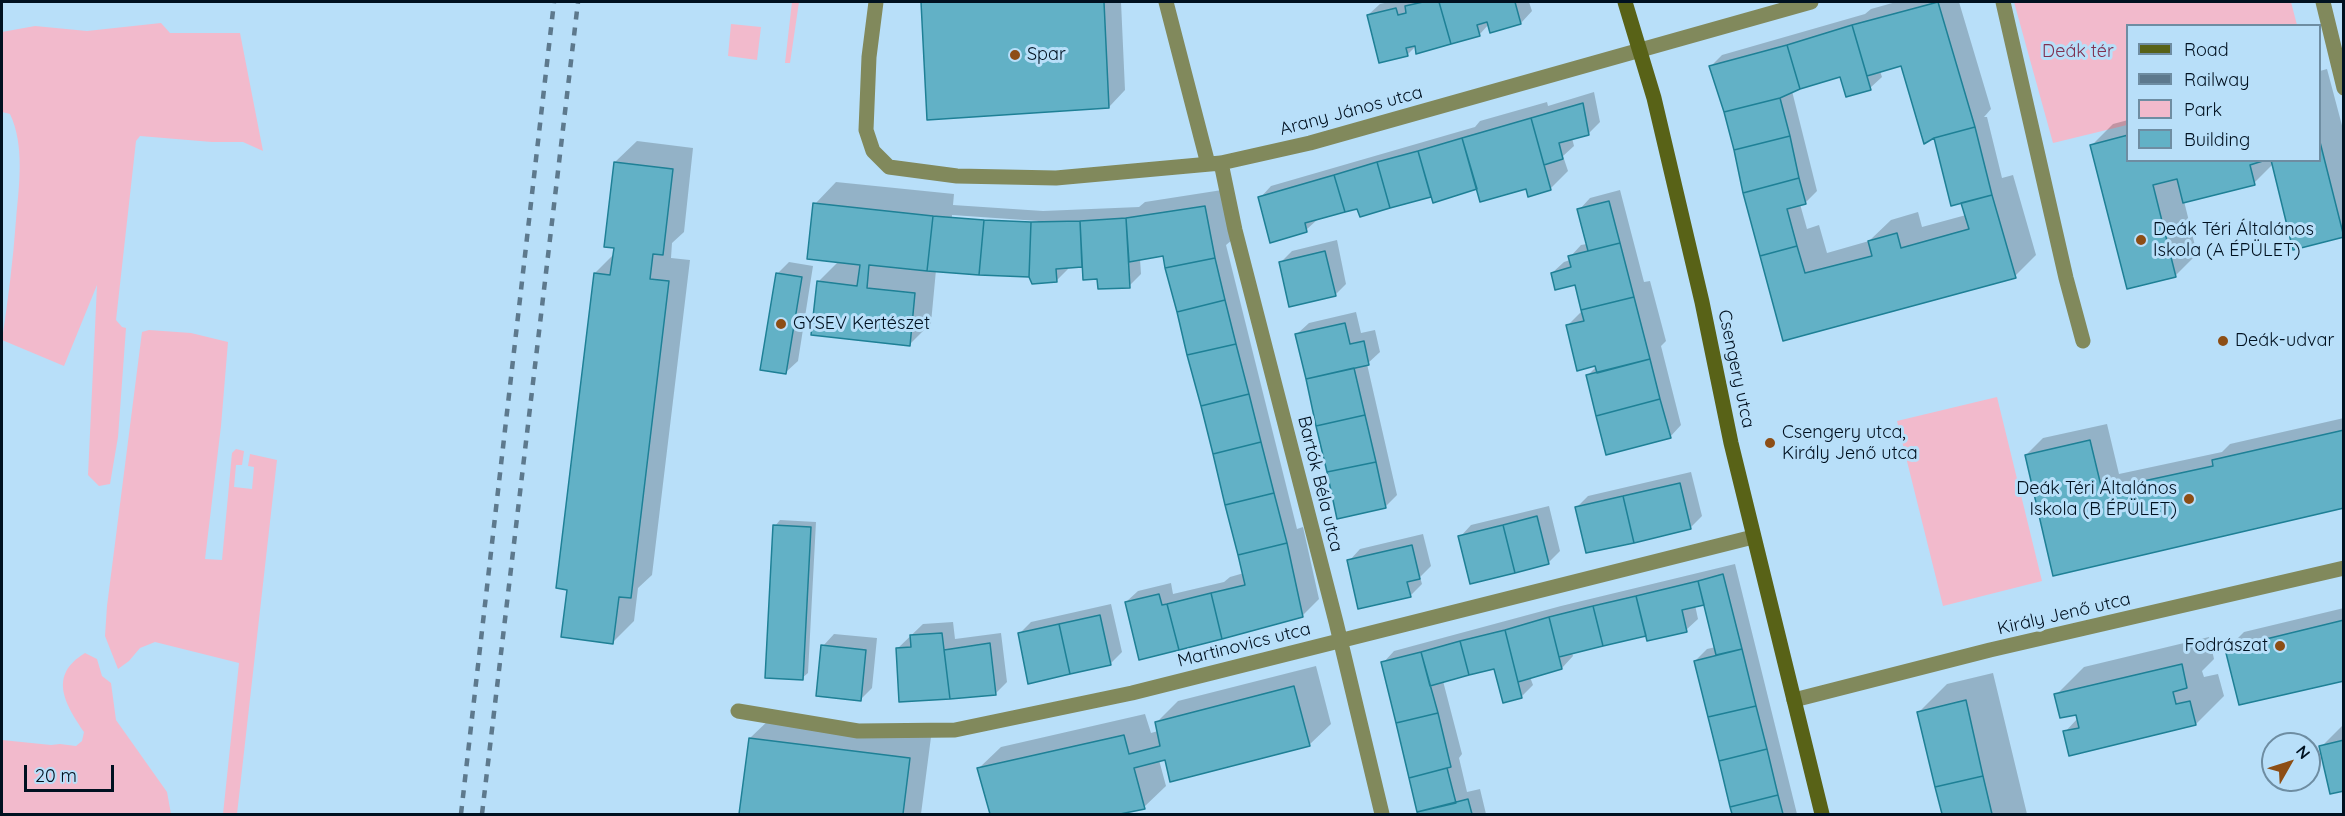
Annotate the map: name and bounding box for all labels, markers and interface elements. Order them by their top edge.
legend [2126,24,2321,162]
text: Road [2184,38,2229,61]
park label: Deák tér [2042,41,2114,63]
place label: Spar [1027,44,1066,66]
marker: Spar [1008,48,1022,62]
text: Railway [2184,68,2250,91]
street label: Arany János utca [1277,82,1425,140]
text: Park [2184,98,2222,121]
text: Building [2184,128,2250,151]
place label: Deák Téri Általános Iskola (A ÉPÜLET) [2153,219,2314,262]
marker: Deák Téri Általános Iskola (A ÉPÜLET) [2134,233,2148,247]
street label: Csengery utca [1713,308,1759,430]
place label: GYSEV Kertészet [793,313,930,335]
marker: GYSEV Kertészet [774,317,788,331]
place label: Deák-udvar [2235,330,2334,352]
marker: Deák-udvar [2216,334,2230,348]
street label: Bartók Béla utca [1293,414,1347,554]
place label: Csengery utca, Király Jenő utca [1782,422,1918,464]
marker: Csengery utca, Király Jenő utca [1763,436,1777,450]
place label: Deák Téri Általános Iskola (B ÉPÜLET) [2016,478,2177,520]
marker: Deák Téri Általános Iskola (B ÉPÜLET) [2182,492,2196,506]
street label: Király Jenő utca [1995,588,2133,640]
street label: Martinovics utca [1175,618,1313,672]
place label: Fodrászat [2185,635,2268,657]
marker: Fodrászat [2273,639,2287,653]
north arrow [2261,732,2321,792]
text: N [2292,741,2315,763]
scale bar [27,753,117,791]
text: 20 m [35,764,77,787]

